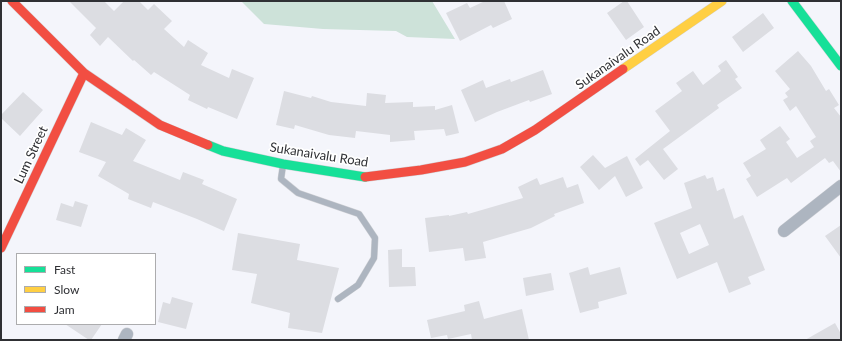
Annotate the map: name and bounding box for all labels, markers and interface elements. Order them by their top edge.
street label: Sukanaivalu Road [573,23,663,93]
street label: Lum Street [11,124,51,186]
street label: Sukanaivalu Road [269,140,369,170]
legend [16,253,156,325]
text: Fast [54,262,75,277]
text: Slow [54,282,79,297]
text: Jam [54,302,75,317]

